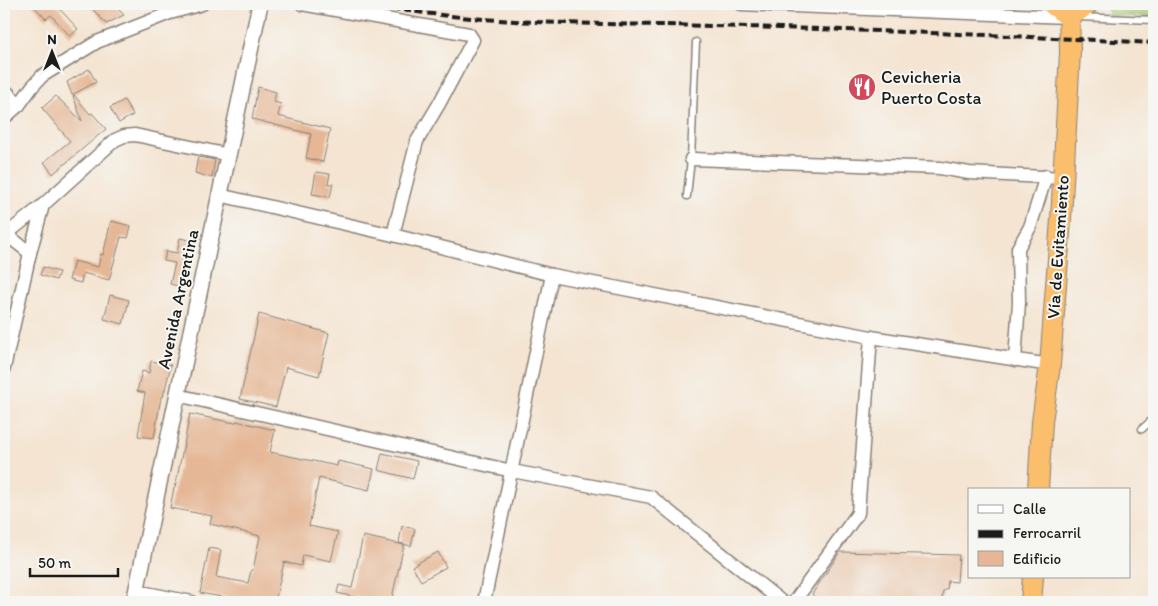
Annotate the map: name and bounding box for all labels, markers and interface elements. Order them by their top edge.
north arrow [28,28,78,78]
text: N [47,31,57,48]
place label: Cevicheria Puerto Costa [881,66,982,109]
restaurant icon: Cevicheria Puerto Costa [847,72,877,102]
street label: Vía de Evitamiento [1042,174,1074,320]
street label: Avenida Argentina [152,226,204,371]
legend [968,488,1130,578]
text: Calle [1013,500,1046,518]
text: Ferrocarril [1013,524,1082,542]
scale bar [30,546,118,578]
text: Edificio [1013,550,1061,568]
text: 50 m [38,554,71,572]

